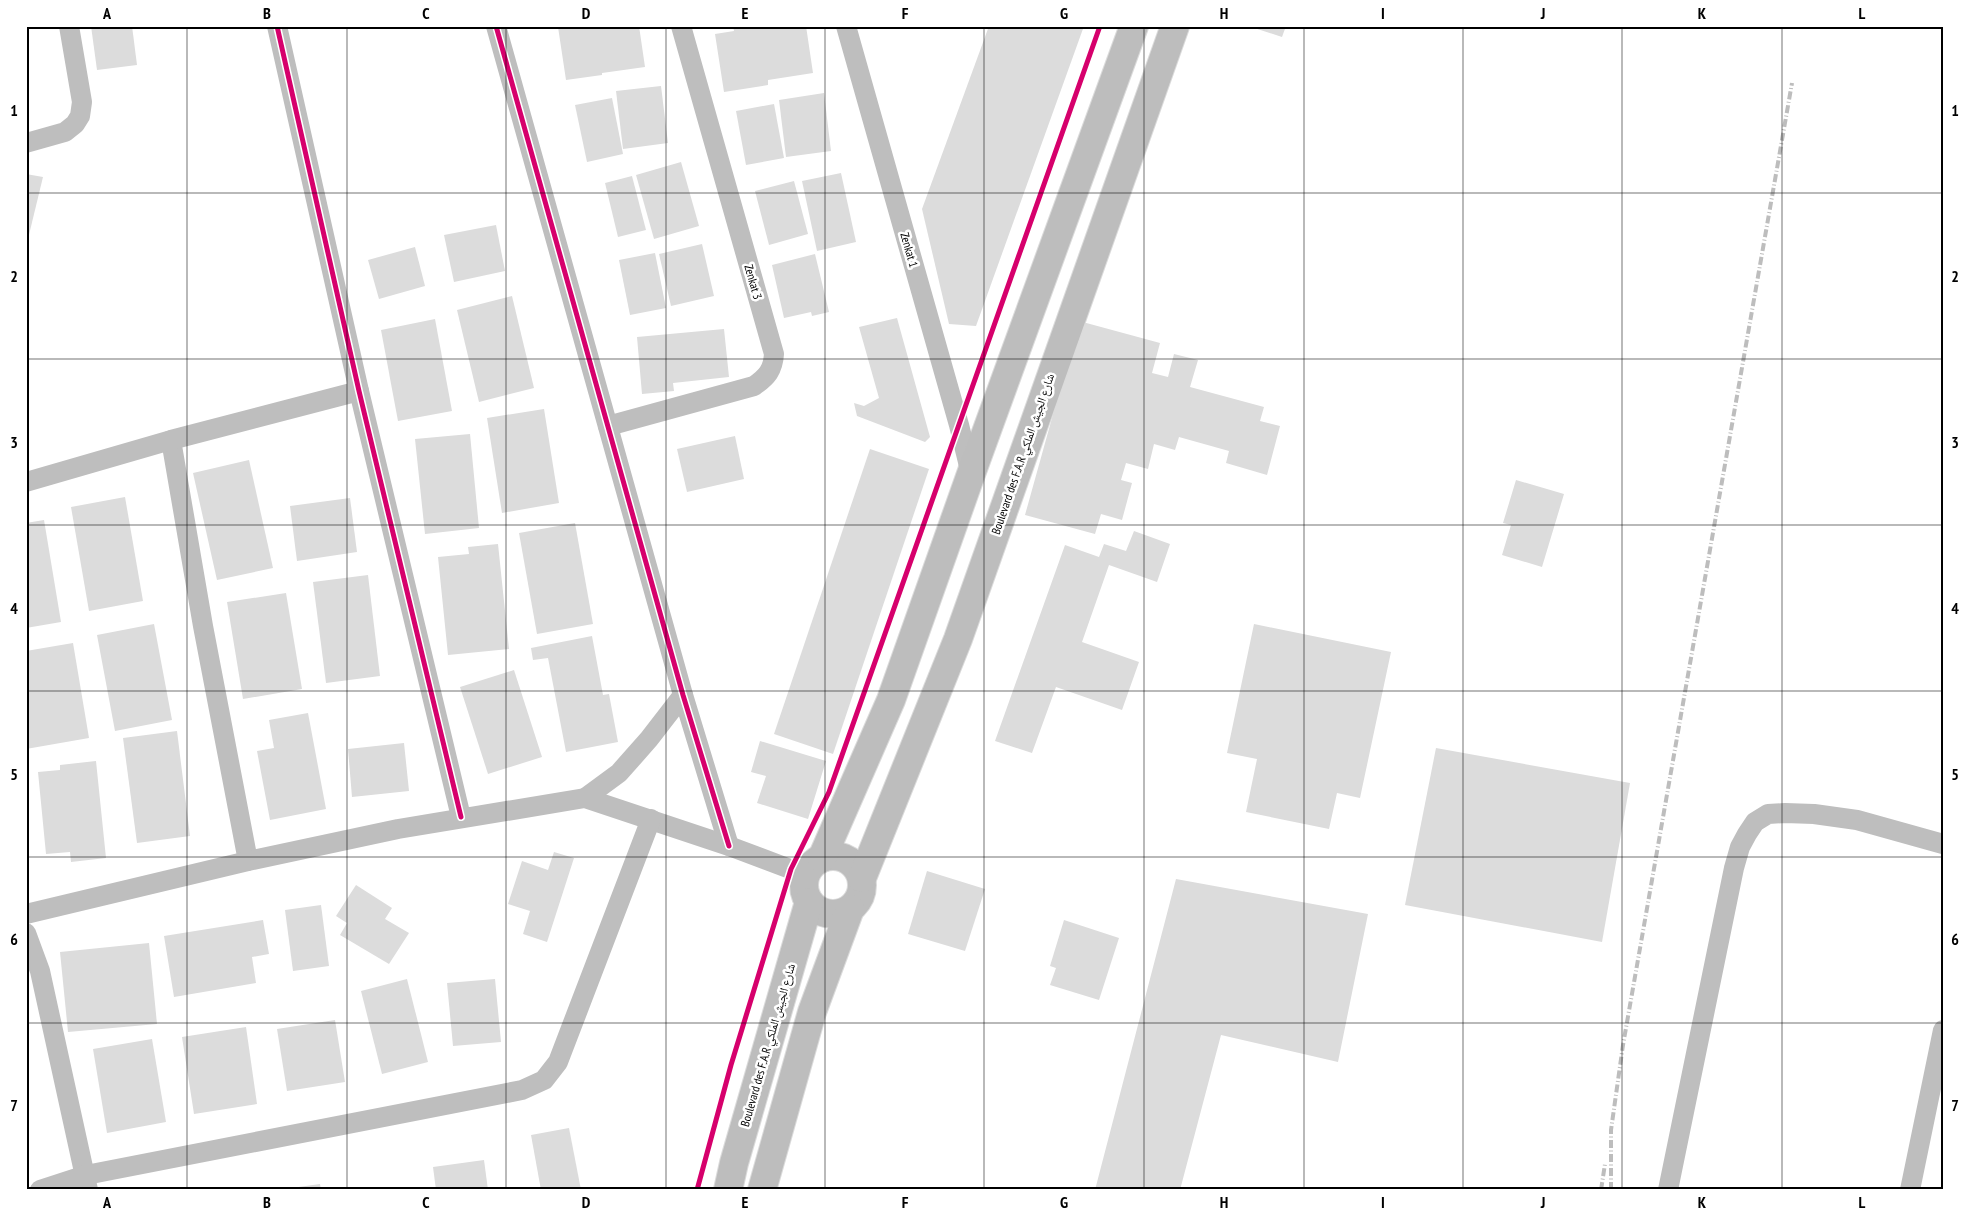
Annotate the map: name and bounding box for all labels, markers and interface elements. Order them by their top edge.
text: A [102,3,112,23]
text: B [263,3,271,23]
text: C [422,3,430,23]
text: D [582,3,591,23]
text: E [742,3,749,23]
text: F [902,3,909,23]
text: G [1060,3,1068,23]
text: H [1220,3,1228,23]
text: I [1381,3,1385,23]
text: J [1540,3,1545,23]
text: K [1698,3,1707,23]
text: L [1859,3,1866,23]
text: 1 [10,100,18,120]
text: 1 [1951,100,1959,120]
street label: Zenkat 1 [897,231,922,269]
street label: Zenkat 3 [741,263,766,301]
text: 2 [10,266,18,286]
text: 2 [1951,266,1959,286]
street label: Boulevard des F.A.R شارع الجيش الملكي [988,371,1060,537]
text: 3 [10,432,18,452]
text: 3 [1951,432,1959,452]
text: 4 [10,598,18,618]
text: 4 [1951,598,1959,618]
text: 5 [10,764,18,784]
text: 5 [1951,764,1959,784]
text: 6 [10,929,18,949]
text: 6 [1951,929,1959,949]
street label: Boulevard des F.A.R شارع الجيش الملكي [737,961,801,1129]
text: 7 [10,1095,18,1115]
text: 7 [1951,1095,1959,1115]
text: A [102,1192,112,1212]
text: B [263,1192,271,1212]
text: C [422,1192,430,1212]
text: D [582,1192,591,1212]
text: E [742,1192,749,1212]
text: F [902,1192,909,1212]
text: G [1060,1192,1068,1212]
text: H [1220,1192,1228,1212]
text: I [1381,1192,1385,1212]
text: J [1540,1192,1545,1212]
text: K [1698,1192,1707,1212]
text: L [1859,1192,1866,1212]

